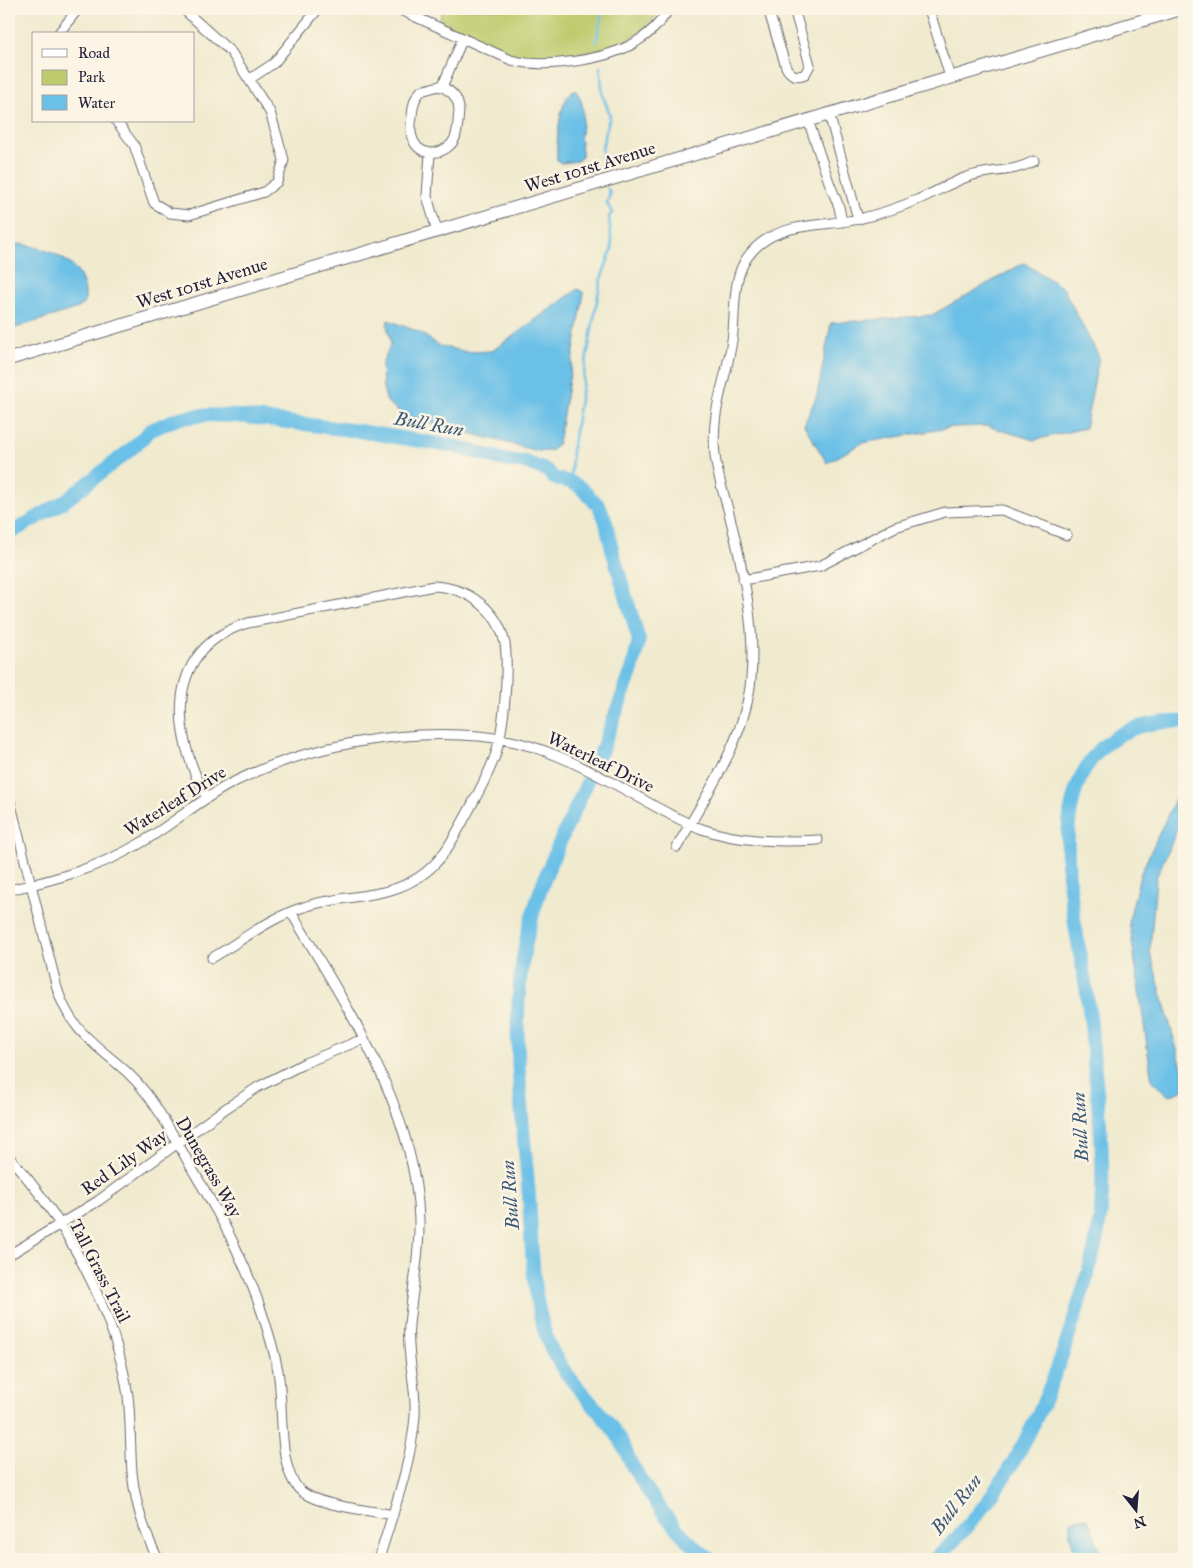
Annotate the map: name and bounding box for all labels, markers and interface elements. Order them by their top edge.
legend [32,32,195,122]
text: Road [78,44,110,62]
text: Park [78,68,105,86]
text: Water [78,94,115,112]
street label: West 101st Avenue [522,137,658,197]
street label: West 101st Avenue [134,253,270,313]
water label: Bull Run [392,406,465,441]
street label: Waterleaf Drive [544,727,658,797]
street label: Waterleaf Drive [120,761,230,841]
water label: Bull Run [1067,1092,1093,1163]
street label: Dunegrass Way [170,1113,247,1222]
street label: Red Lily Way [77,1124,172,1200]
water label: Bull Run [496,1159,524,1232]
street label: Tall Grass Trail [65,1216,136,1326]
water label: Bull Run [925,1469,987,1539]
north arrow [1110,1486,1160,1536]
text: N [1131,1512,1148,1532]

